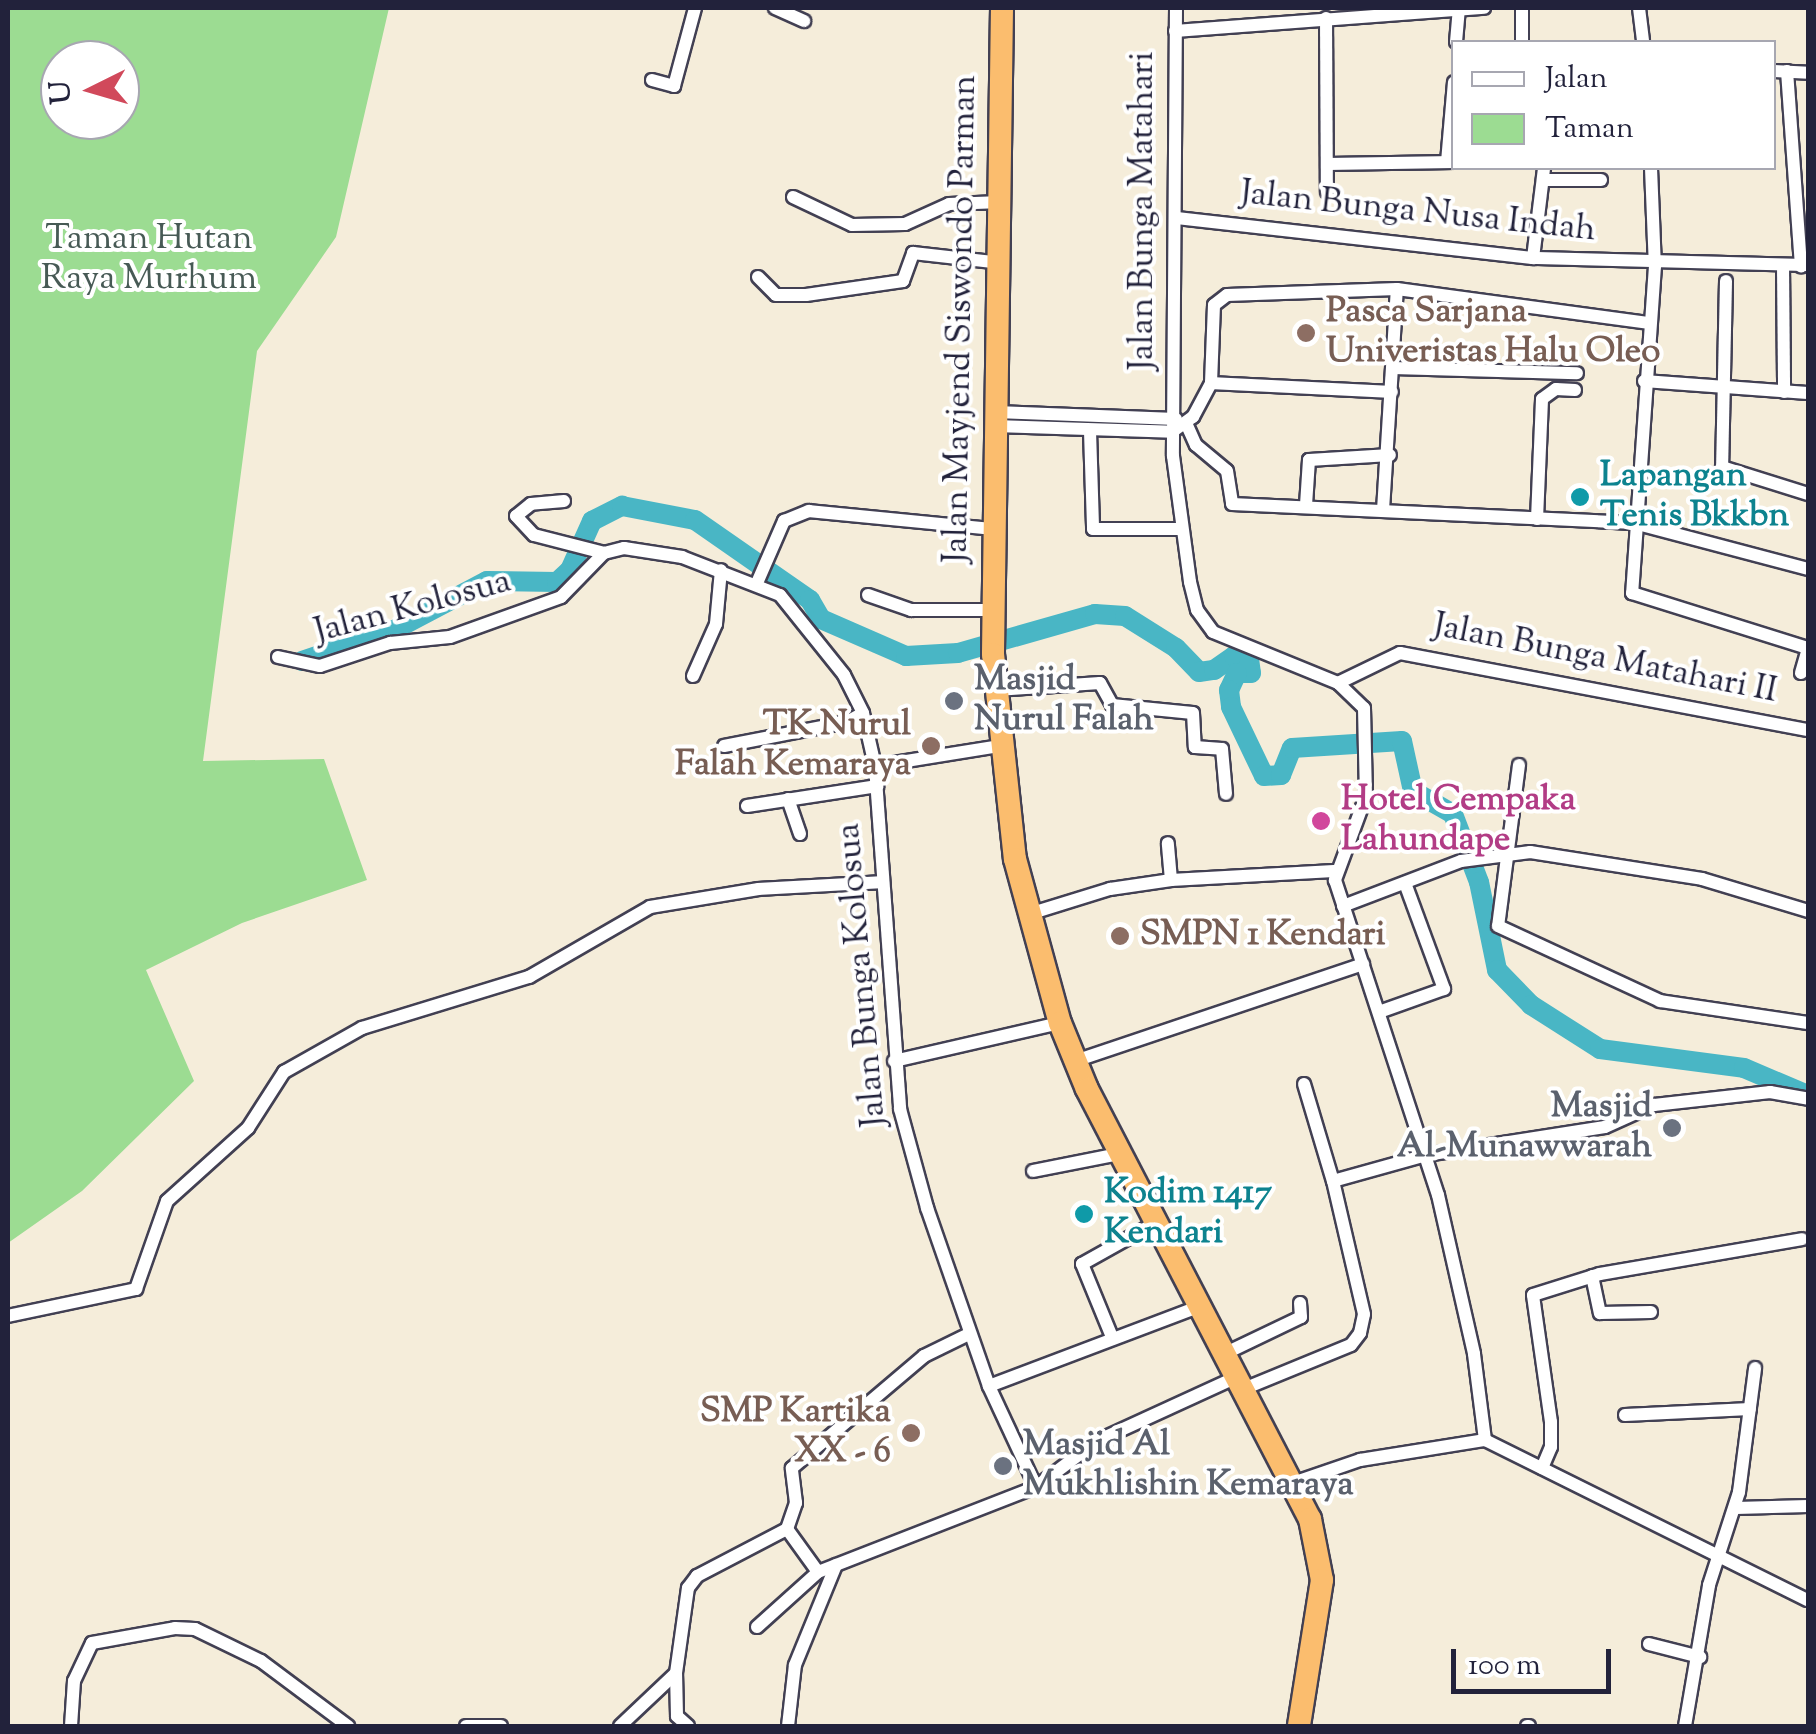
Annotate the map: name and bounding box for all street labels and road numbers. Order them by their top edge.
street label: Jalan Bunga Matahari [1123,52,1165,370]
street label: Jalan Mayjend Siswondo Parman [937,75,987,563]
street label: Jalan Bunga Nusa Indah [1238,173,1598,253]
street label: Jalan Kolosua [310,562,516,654]
street label: Jalan Bunga Matahari II [1430,606,1780,714]
street label: Jalan Bunga Kolosua [829,821,897,1129]

